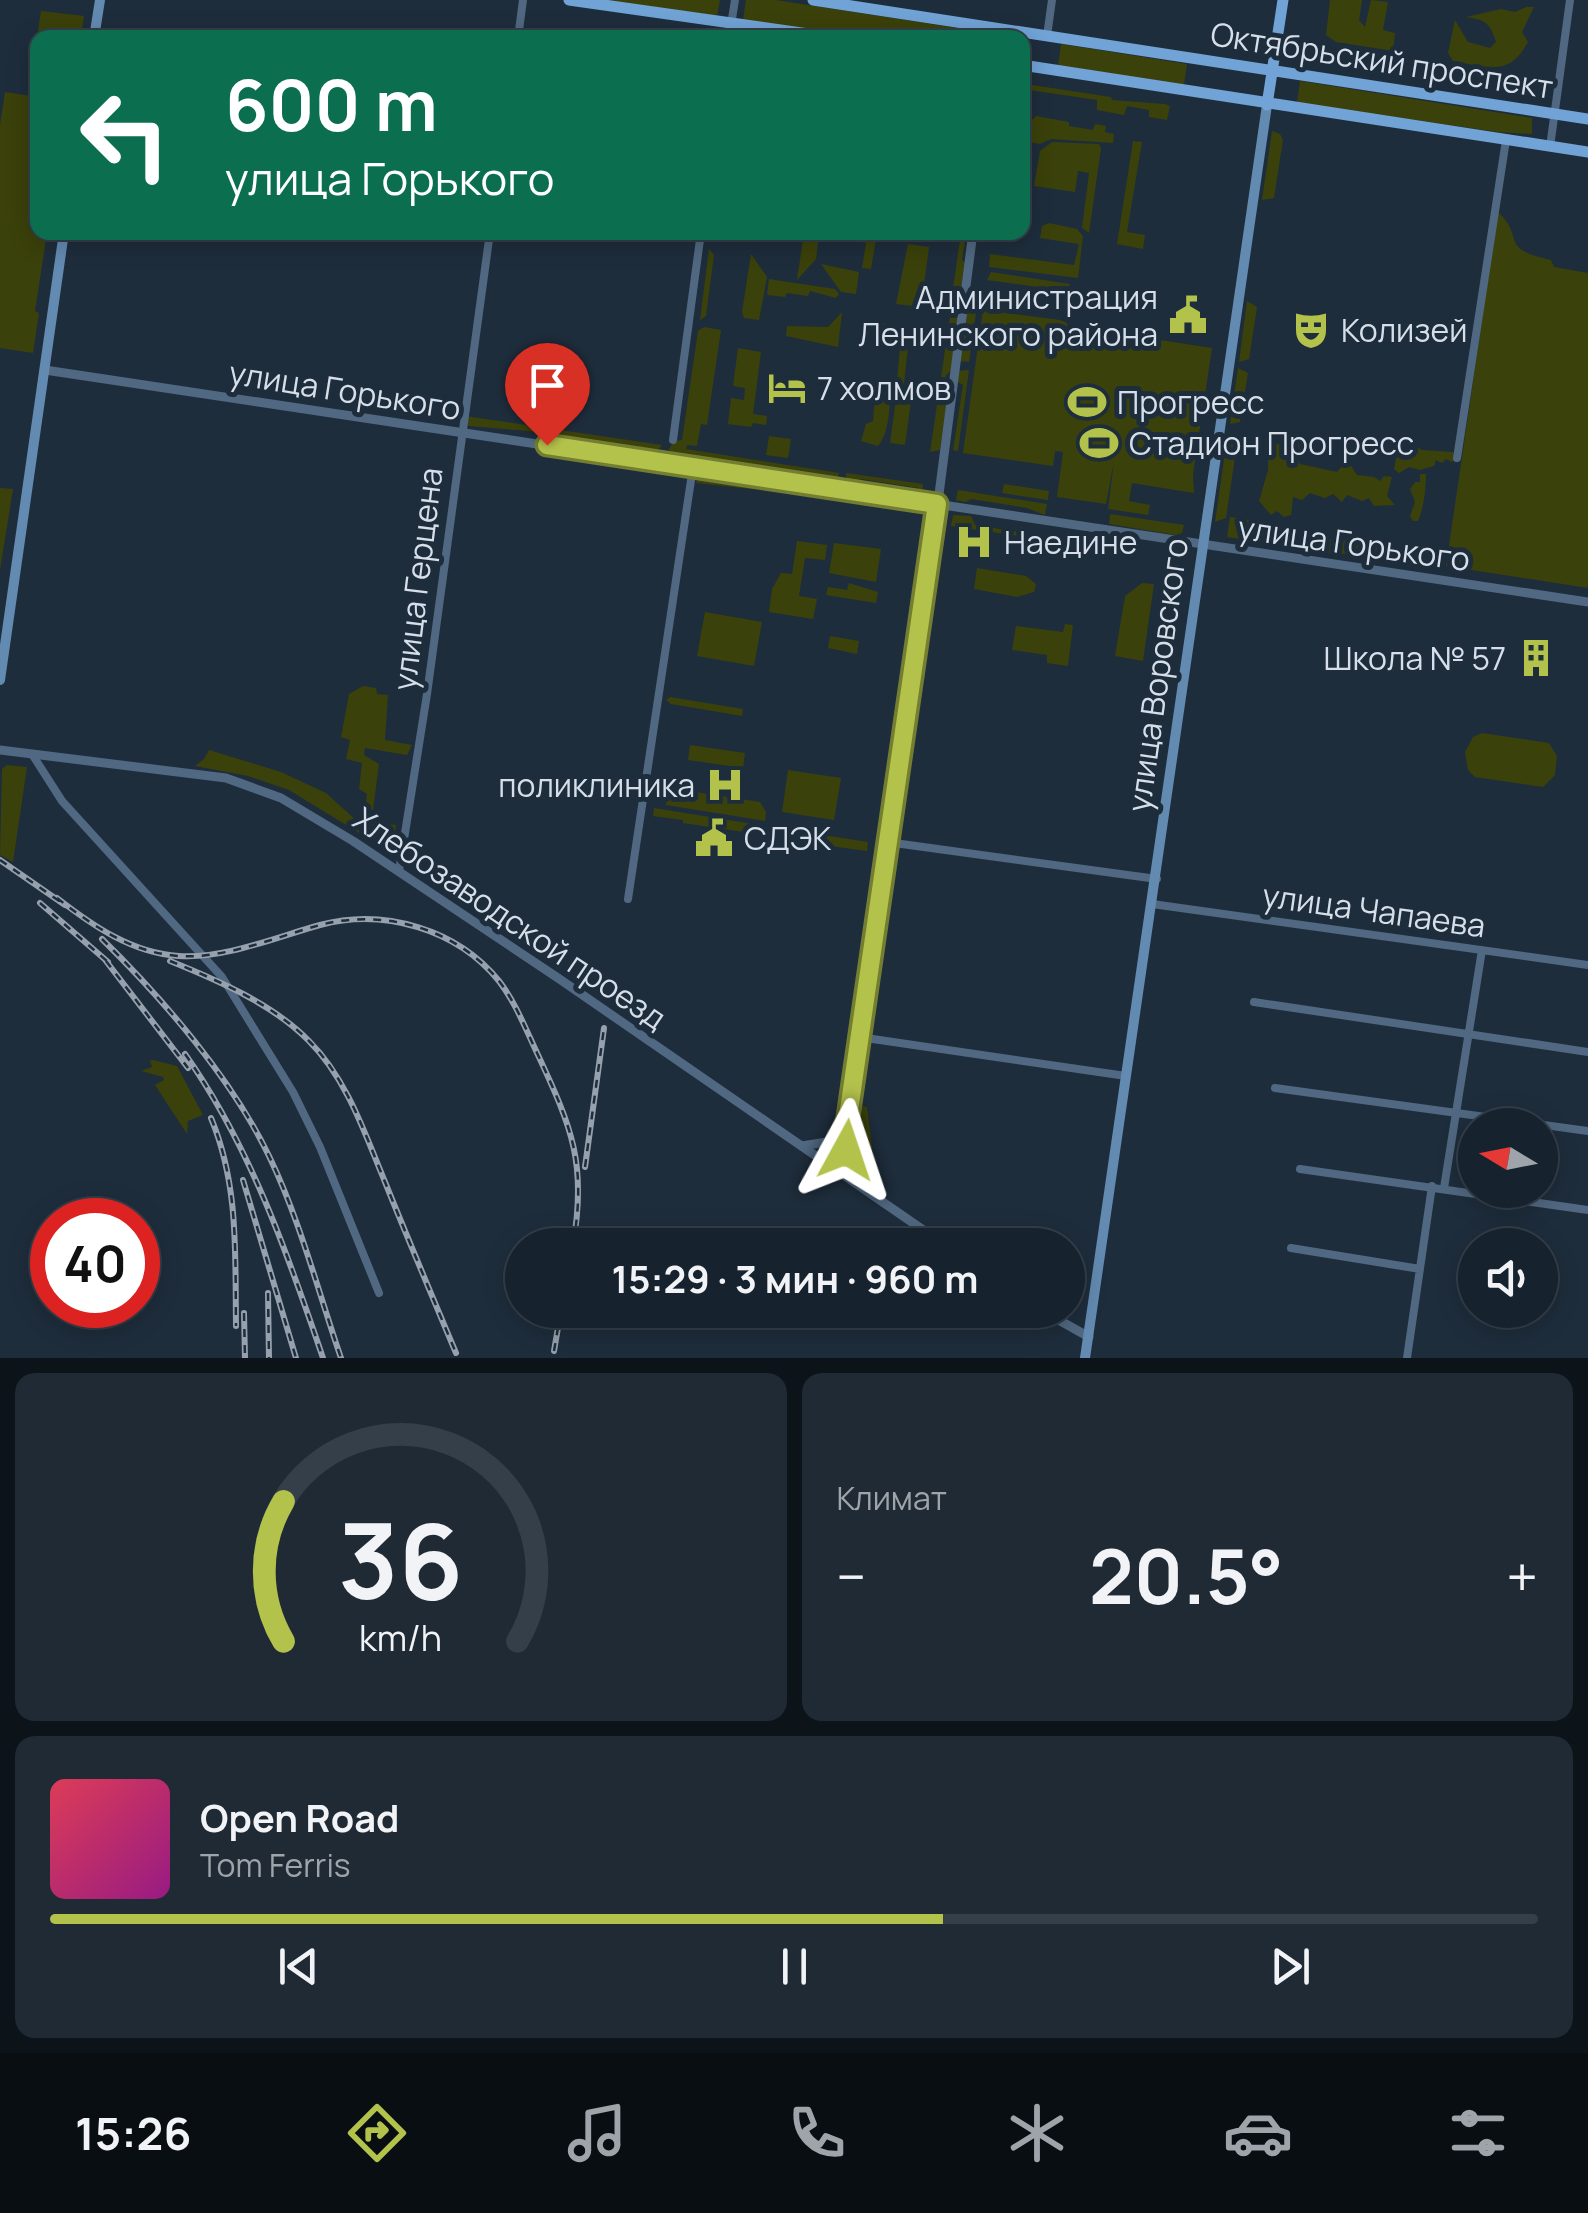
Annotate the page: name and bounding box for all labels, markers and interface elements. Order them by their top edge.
street label: Октябрьский проспект [1208,11,1556,109]
text: 600 m [225,56,438,152]
icon: left [60,70,190,200]
text: улица Горького [225,147,554,209]
place label: Администрация Ленинского района [858,275,1158,356]
public building icon: Администрация Ленинского района [1167,294,1209,336]
place label: Колизей [1341,308,1467,352]
theatre icon: Колизей [1290,309,1332,351]
pin [505,343,590,446]
street label: улица Горького [226,350,464,430]
icon: arrive [520,358,575,413]
place label: 7 холмов [817,366,951,410]
hotel icon: 7 холмов [766,367,808,409]
place label: Прогресс [1117,380,1264,424]
sports icon: Прогресс [1066,381,1108,423]
place label: Стадион Прогресс [1129,421,1414,465]
sports icon: Стадион Прогресс [1078,422,1120,464]
street label: улица Герцена [381,465,453,693]
street label: улица Горького [1235,505,1473,581]
place label: Наедине [1004,520,1137,564]
hospital icon: Наедине [953,521,995,563]
street label: улица Воровского [1116,535,1198,815]
place label: Школа № 57 [1324,636,1506,680]
building icon: Школа № 57 [1515,637,1557,679]
place label: поликлиника [498,763,695,807]
hospital icon: поликлиника [704,764,746,806]
street label: Хлебозаводской проезд [345,797,675,1039]
place label: СДЭК [744,816,831,860]
public building icon: СДЭК [693,817,735,859]
street label: улица Чапаева [1260,873,1488,947]
position arrow [794,1098,898,1202]
north arrow [1458,1108,1558,1208]
map controls [1458,1108,1558,1328]
speed limit sign: 40 [30,1198,160,1328]
button: sound [1458,1228,1558,1328]
text: 15:29 · 3 мин · 960 m [612,1252,978,1304]
text: Климат [837,1476,947,1520]
text: 36 [338,1488,463,1630]
text: 20.5° [1089,1524,1283,1627]
text: − [837,1538,866,1614]
text: + [1506,1538,1538,1614]
text: km/h [359,1613,442,1662]
text: Open Road [200,1791,399,1843]
text: Tom Ferris [200,1843,351,1887]
icon: previous [271,1939,326,1994]
icon: pause [767,1939,822,1994]
icon: next [1263,1939,1318,1994]
icon: directions [342,2098,412,2168]
icon: music [562,2098,632,2168]
icon: phone [782,2098,852,2168]
icon: climate [1002,2098,1072,2168]
icon: car [1223,2098,1293,2168]
icon: filters [1443,2098,1513,2168]
text: 15:26 [75,2102,191,2164]

